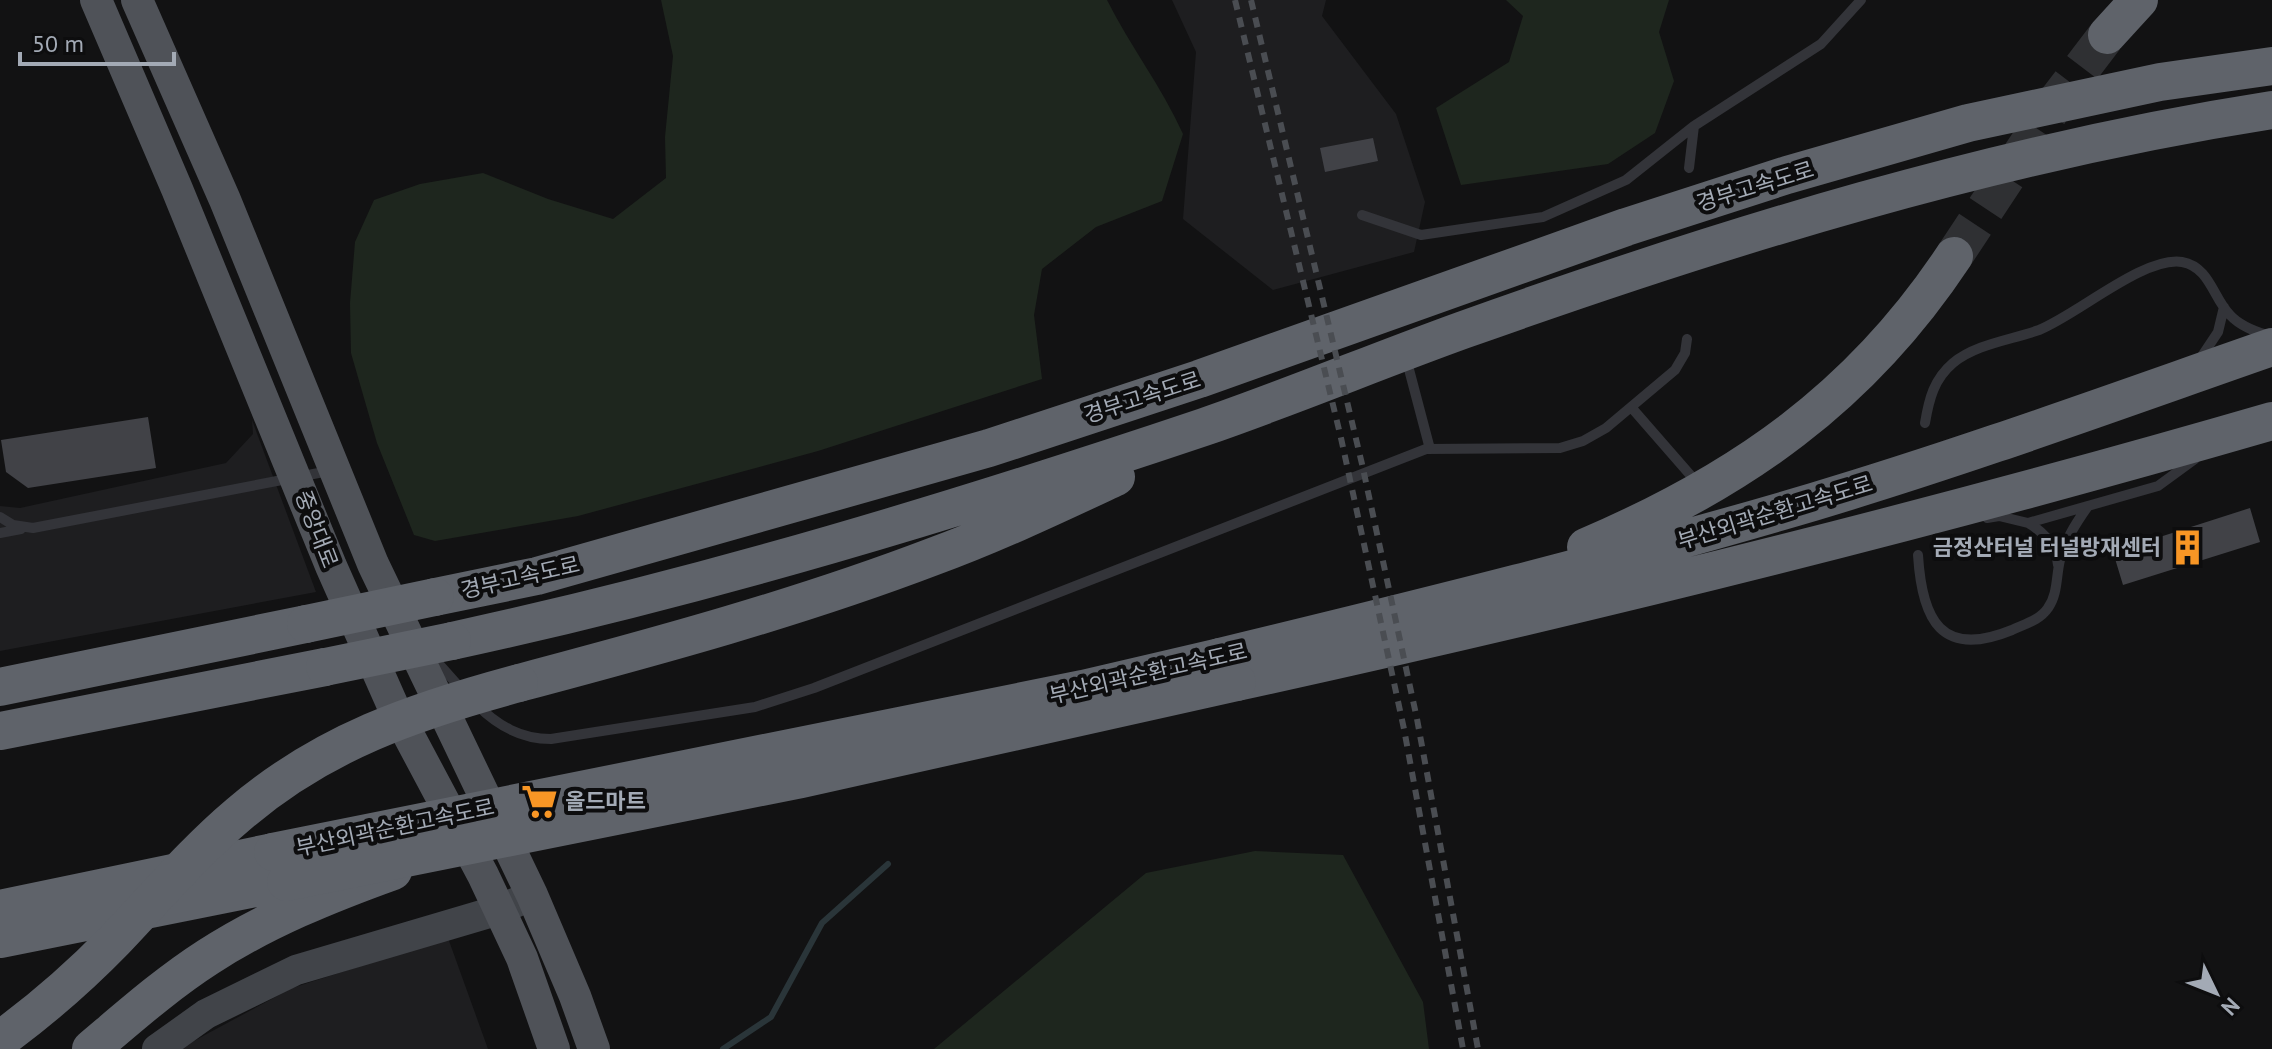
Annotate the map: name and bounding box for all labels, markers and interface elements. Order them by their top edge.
scale bar [20,16,174,66]
text: 50 m [32,28,84,59]
street label: 경부고속도로 [1693,155,1817,217]
street label: 경부고속도로 [1080,365,1204,429]
street label: 부산외곽순환고속도로 [1674,469,1876,555]
street label: 중앙대로 [289,486,345,572]
building icon: 금정산터널 터널방재센터 [2168,528,2206,566]
place label: 금정산터널 터널방재센터 [1933,533,2161,561]
street label: 경부고속도로 [458,550,582,604]
street label: 부산외곽순환고속도로 [1046,637,1250,709]
supermarket icon: 올드마트 [520,782,558,820]
place label: 올드마트 [565,787,646,815]
street label: 부산외곽순환고속도로 [293,792,497,862]
north arrow [2176,953,2256,1033]
text: N [2215,992,2246,1021]

